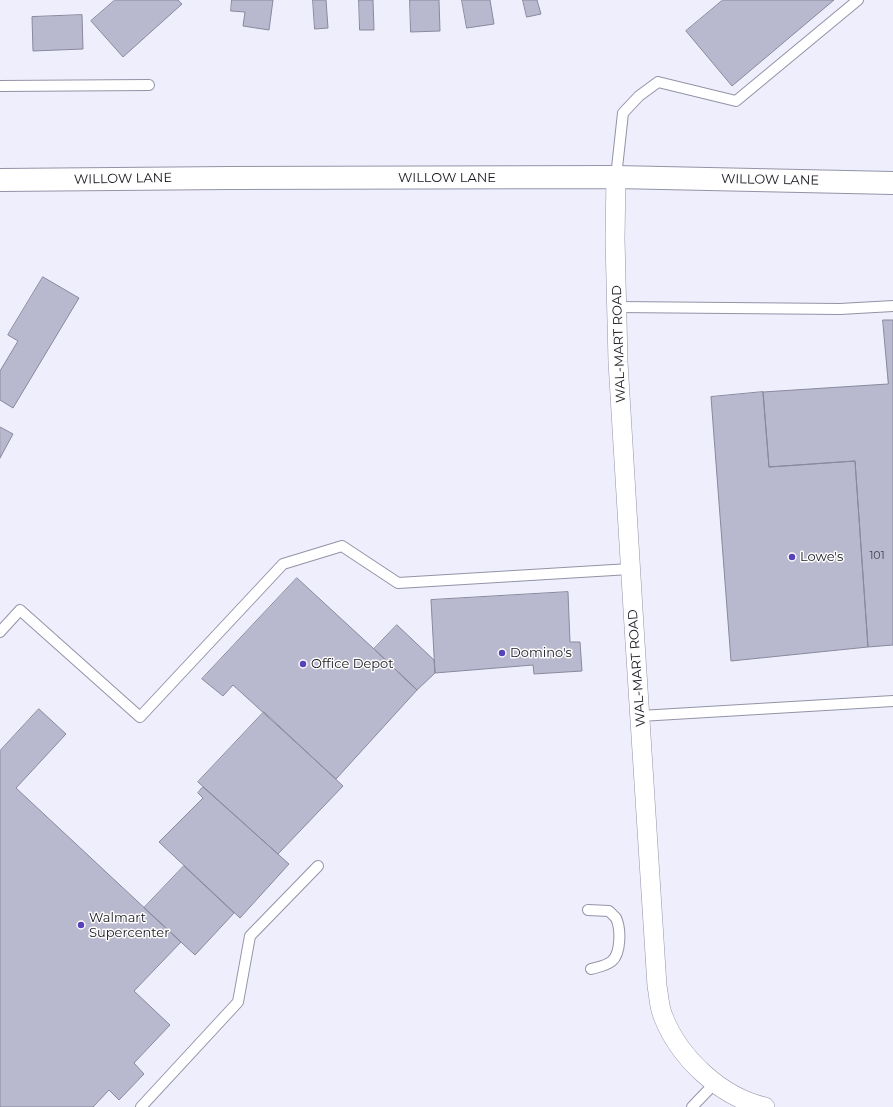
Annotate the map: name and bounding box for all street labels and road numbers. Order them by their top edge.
street label: WILLOW LANE [74,170,172,188]
street label: WILLOW LANE [398,170,496,186]
street label: WILLOW LANE [721,171,819,189]
street label: WAL-MART ROAD [609,285,629,403]
street label: WAL-MART ROAD [625,609,649,727]

